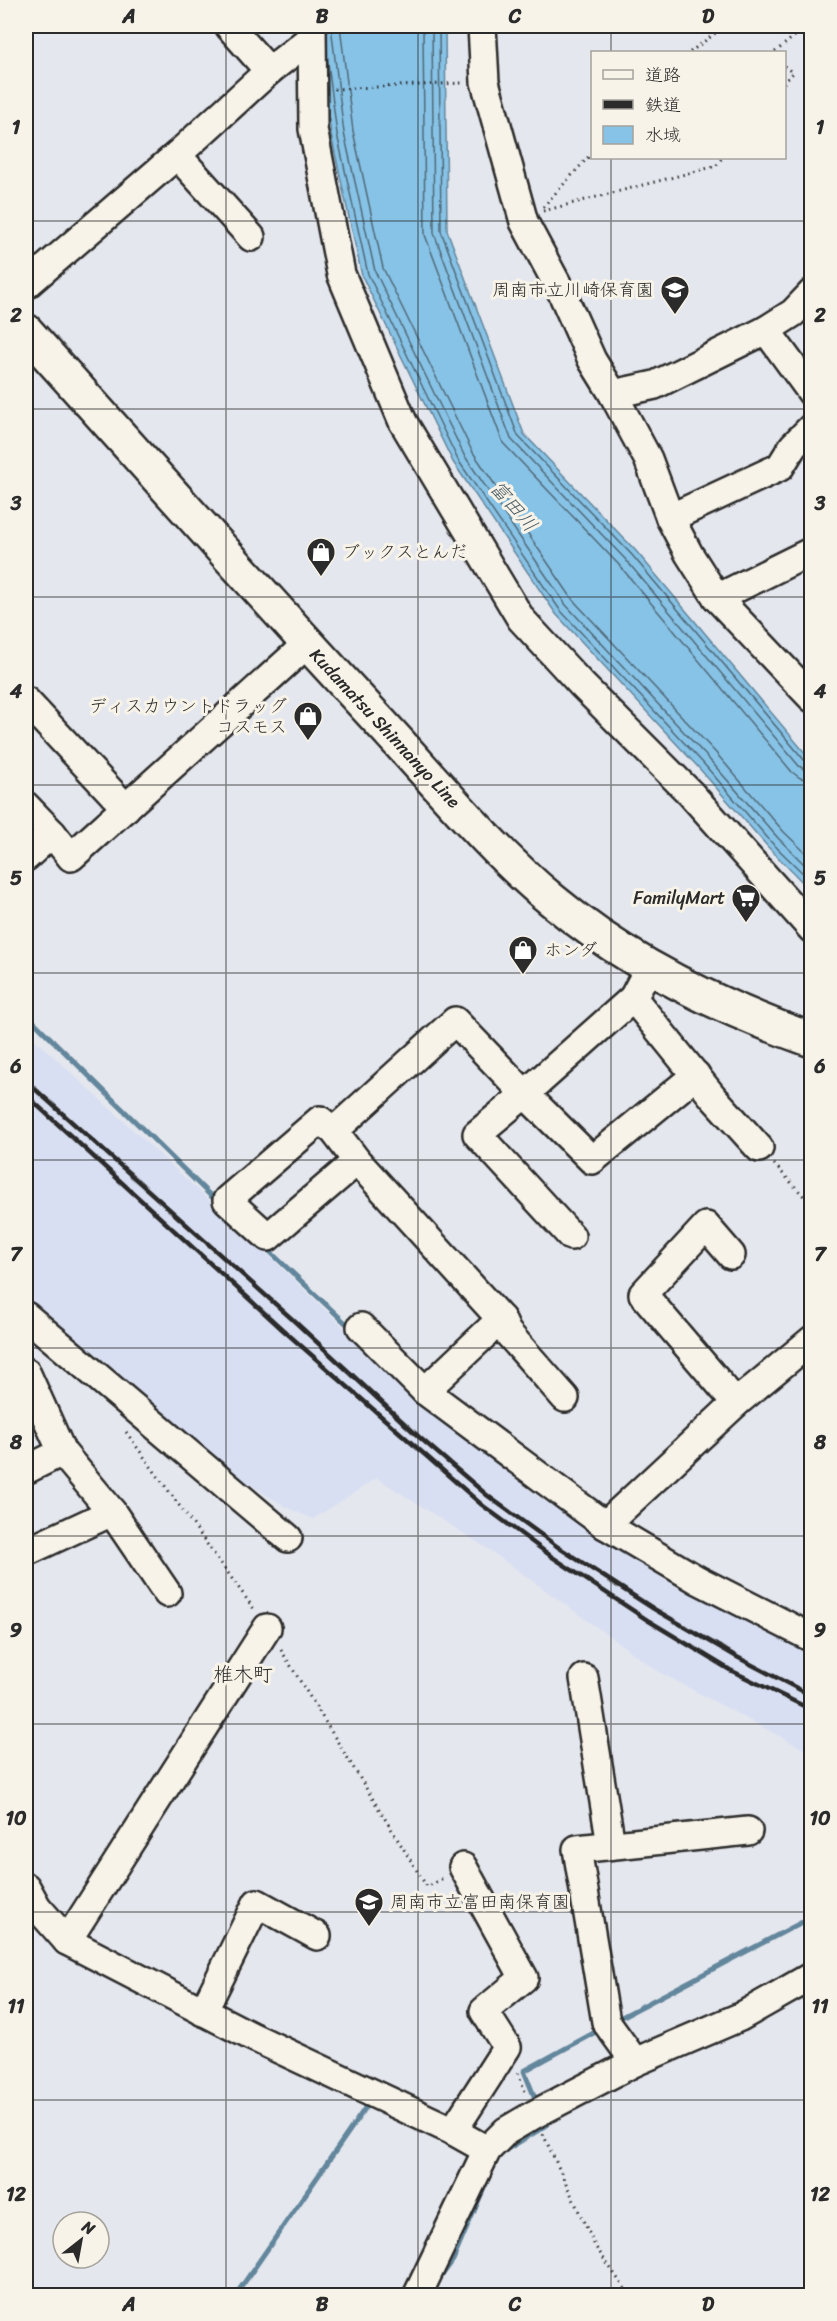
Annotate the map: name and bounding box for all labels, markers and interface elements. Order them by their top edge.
text: A [121,0,136,34]
text: B [316,0,329,34]
text: C [508,0,522,34]
text: D [702,0,715,34]
legend [591,51,786,159]
text: 道路 [645,59,681,91]
text: 鉄道 [645,89,681,121]
text: 1 [12,110,21,145]
text: 1 [816,110,825,145]
text: 水域 [645,119,681,151]
place label: 周南市立川崎保育園 [492,274,654,306]
school or university icon: 周南市立川崎保育園 [659,274,691,316]
text: 2 [9,298,22,333]
text: 2 [813,298,826,333]
water label: 富田川 [481,472,547,540]
text: 3 [10,486,22,521]
text: 3 [814,486,826,521]
shop icon: ブックスとんだ [305,536,337,578]
place label: ブックスとんだ [342,536,468,568]
street label: Kudamatsu Shinnanyo Line [302,640,469,816]
text: 4 [9,674,23,709]
text: 4 [813,674,827,709]
place label: ディスカウントドラッグ コスモス [89,690,287,743]
shop icon: ディスカウントドラッグ コスモス [292,700,324,742]
text: 5 [10,861,22,896]
text: 5 [814,861,826,896]
place label: FamilyMart [633,882,725,914]
supermarket icon: FamilyMart [730,882,762,924]
shop icon: ホンダ [507,934,539,976]
place label: ホンダ [544,934,597,966]
text: 6 [9,1049,22,1084]
text: 6 [813,1049,826,1084]
text: 7 [10,1237,23,1272]
text: 7 [814,1237,827,1272]
text: 8 [9,1425,23,1460]
text: 8 [813,1425,827,1460]
text: 9 [10,1613,22,1648]
text: 9 [814,1613,826,1648]
district label: 椎木町 [213,1657,273,1692]
text: 10 [5,1801,27,1836]
text: 10 [809,1801,831,1836]
school or university icon: 周南市立富田南保育園 [353,1886,385,1928]
place label: 周南市立富田南保育園 [390,1886,570,1918]
text: 11 [7,1989,25,2024]
text: 11 [811,1989,829,2024]
text: 12 [6,2177,27,2212]
text: 12 [810,2177,831,2212]
north arrow [51,2210,111,2270]
text: N [75,2212,101,2243]
text: A [121,2287,136,2321]
text: B [316,2287,329,2321]
text: C [508,2287,522,2321]
text: D [702,2287,715,2321]

